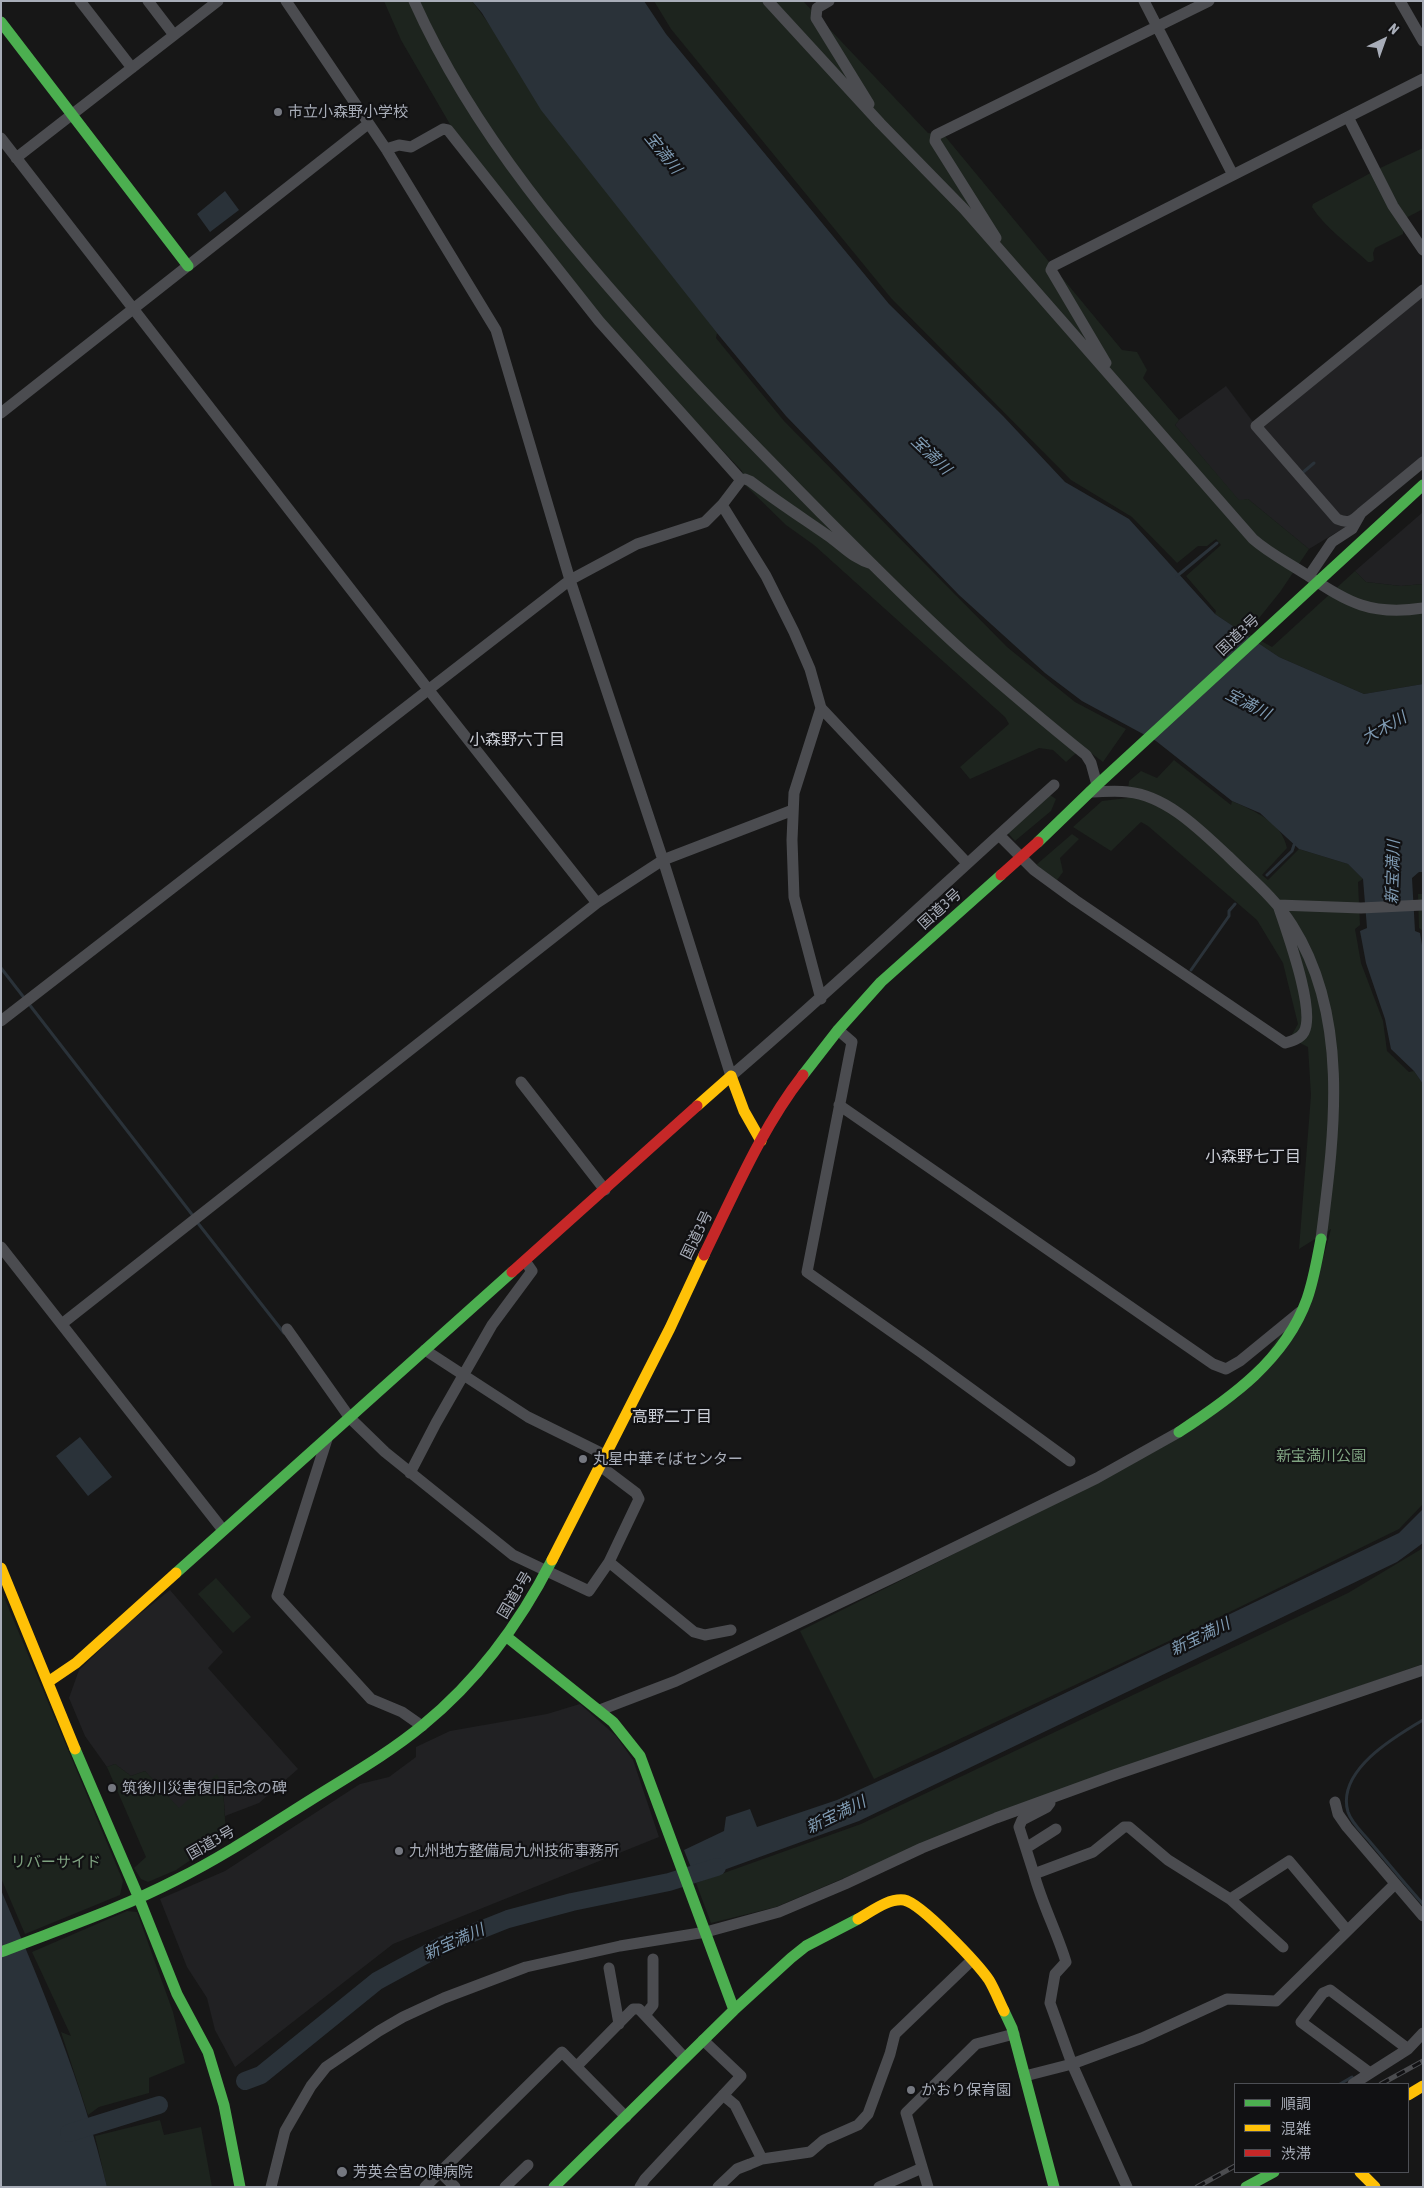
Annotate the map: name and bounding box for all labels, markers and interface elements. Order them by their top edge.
north arrow [1359,15,1409,65]
text: N [1386,20,1402,38]
place label: 市立小森野小学校 [288,103,408,121]
marker: 市立小森野小学校 [272,106,284,118]
water label: 宝満川 [640,128,686,178]
water label: 宝満川 [907,431,955,479]
street label: 国道3号 [1213,611,1263,659]
water label: 宝満川 [1222,685,1274,723]
water label: 大木川 [1358,708,1410,748]
district label: 小森野六丁目 [469,730,565,750]
water label: 新宝満川 [1382,840,1404,904]
street label: 国道3号 [915,885,965,933]
district label: 小森野七丁目 [1205,1147,1301,1167]
street label: 国道3号 [678,1208,716,1262]
district label: 高野二丁目 [632,1407,712,1427]
park label: 新宝満川公園 [1276,1447,1366,1465]
place label: 丸星中華そばセンター [593,1450,743,1468]
marker: 丸星中華そばセンター [577,1453,589,1465]
street label: 国道3号 [494,1568,536,1622]
water label: 新宝満川 [1167,1614,1233,1660]
place label: 筑後川災害復旧記念の碑 [122,1779,287,1797]
marker: 筑後川災害復旧記念の碑 [106,1782,118,1794]
water label: 新宝満川 [803,1792,869,1838]
street label: 国道3号 [184,1822,238,1864]
place label: 九州地方整備局九州技術事務所 [409,1842,619,1860]
marker: 九州地方整備局九州技術事務所 [393,1845,405,1857]
park label: リバーサイド [11,1853,101,1871]
water label: 新宝満川 [421,1920,487,1964]
place label: かおり保育園 [921,2081,1011,2099]
legend [1234,2083,1409,2173]
marker: かおり保育園 [905,2084,917,2096]
text: 順調 [1281,2095,1311,2112]
text: 混雑 [1281,2120,1311,2137]
text: 渋滞 [1281,2145,1311,2162]
place label: 芳英会宮の陣病院 [353,2163,473,2181]
marker: 芳英会宮の陣病院 [335,2165,349,2179]

